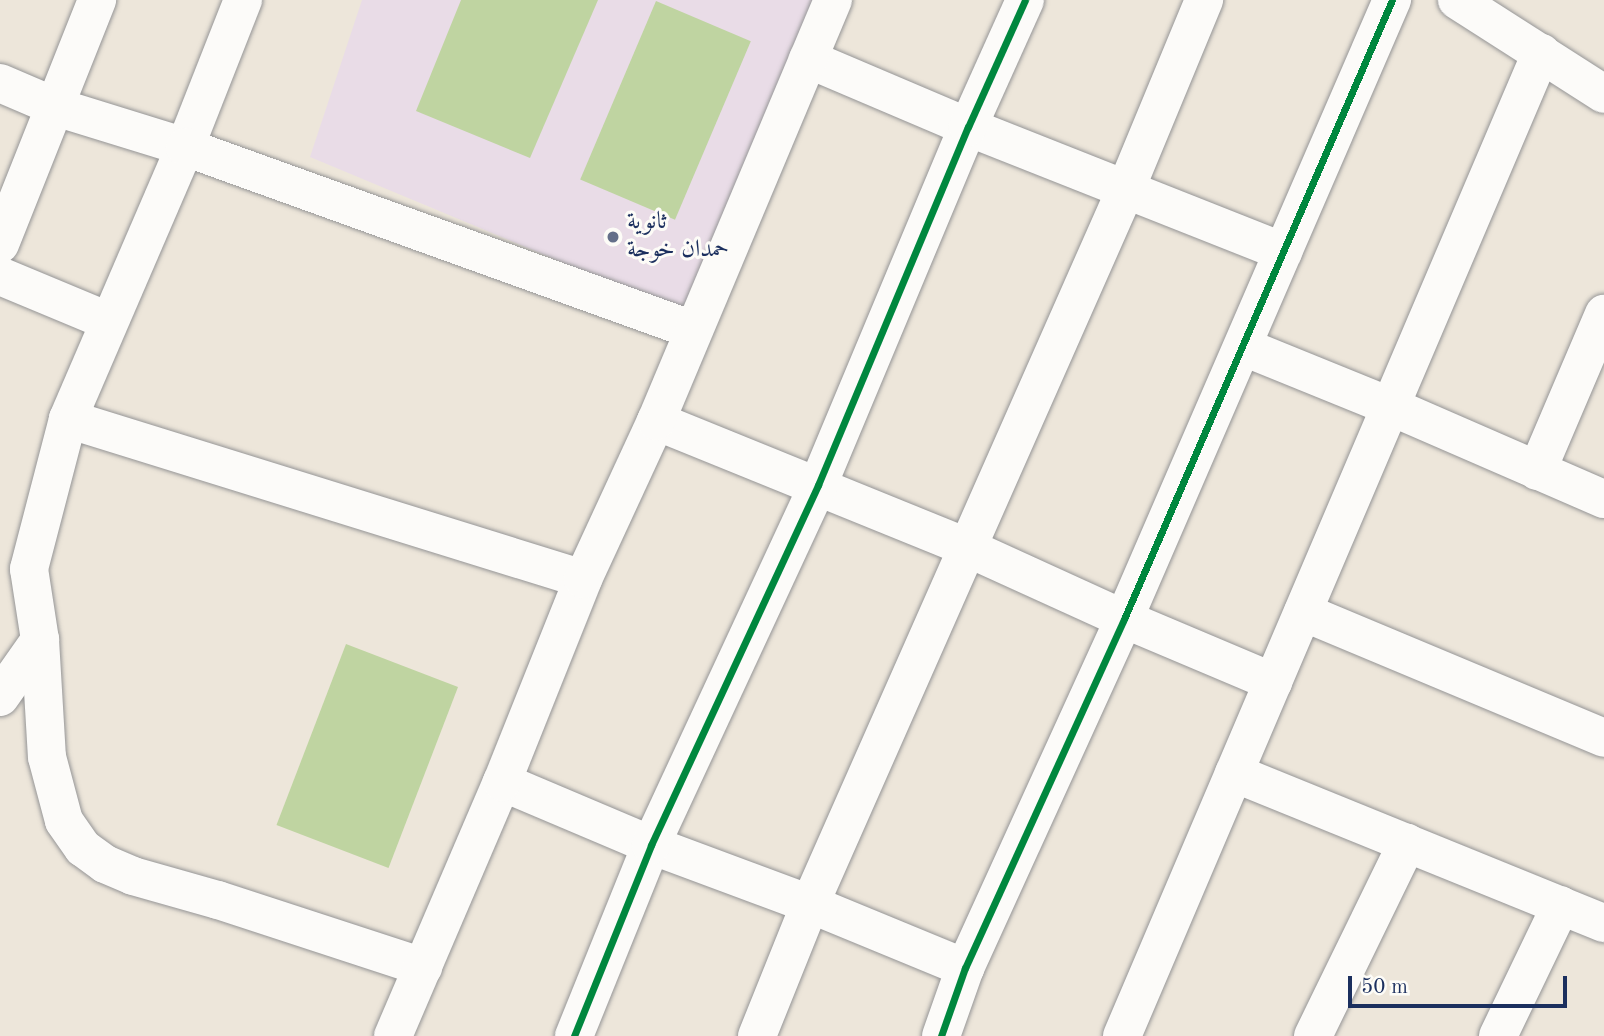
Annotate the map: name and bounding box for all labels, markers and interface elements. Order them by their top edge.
place label: ثانوية حمدان خوجة [627,209,729,265]
marker: ثانوية حمدان خوجة [605,229,621,245]
scale bar [1352,962,1571,1006]
text: 50 m [1361,977,1408,998]

